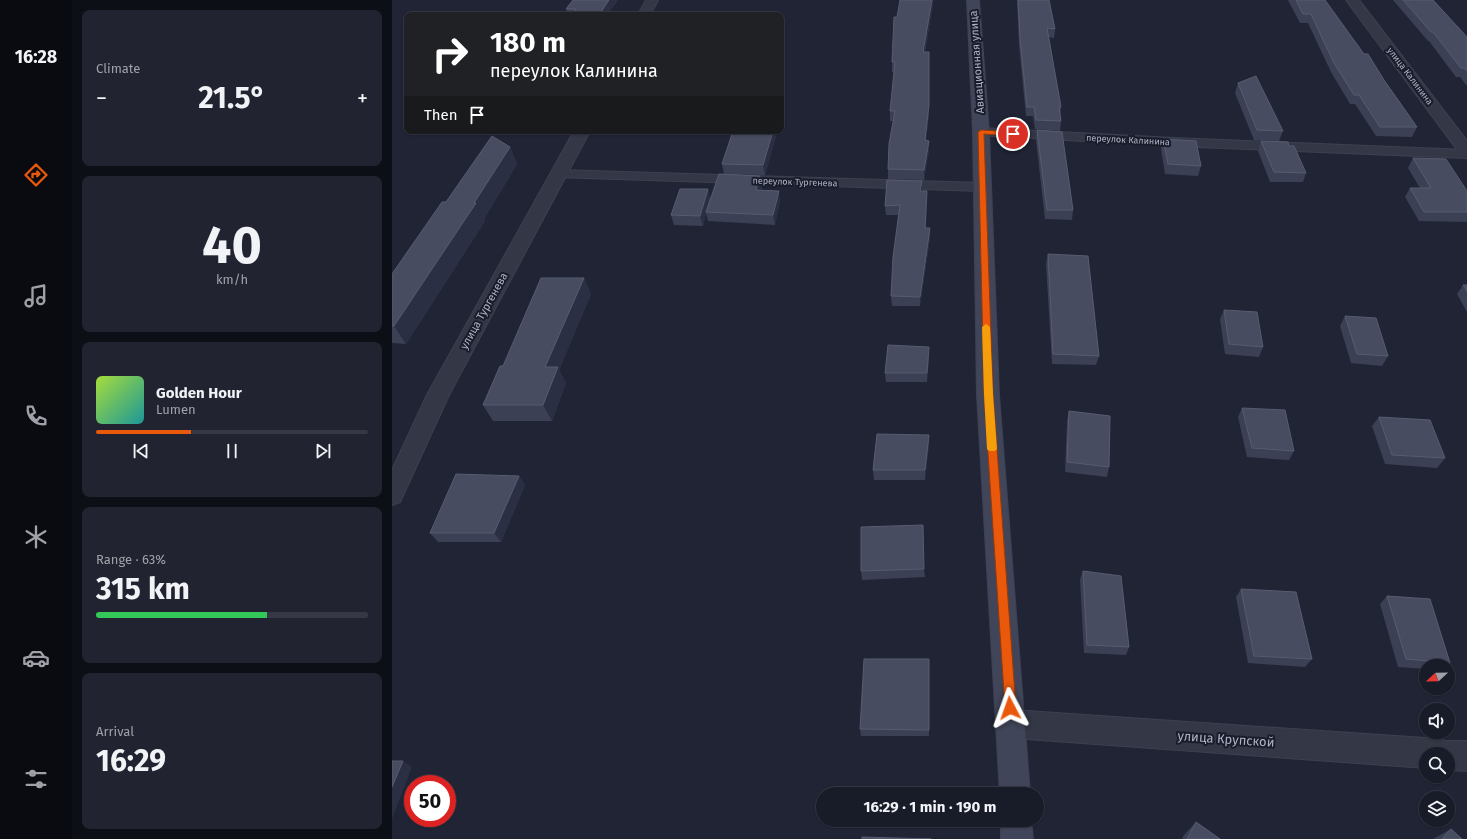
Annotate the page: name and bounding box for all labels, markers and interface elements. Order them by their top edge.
street label: Авиационная улица [967,10,987,114]
text: 180 m [490,26,566,59]
icon: right [424,28,476,80]
street label: улица Калинина [1385,45,1435,107]
text: 16:28 [15,46,57,68]
text: переулок Калинина [490,60,658,82]
text: Climate [96,61,140,76]
text: 21.5° [198,80,266,116]
text: − [96,85,107,112]
text: + [357,85,368,112]
icon: arrive [466,104,488,126]
text: Then [424,106,458,124]
pin [996,117,1030,151]
icon: arrive [1002,123,1024,145]
street label: переулок Калинина [1086,133,1170,147]
icon: directions [22,161,50,189]
street label: переулок Тургенева [752,176,838,188]
text: 40 [202,214,262,277]
street label: улица Тургенева [458,270,510,352]
text: km/h [216,272,248,287]
icon: music [22,282,50,310]
text: Golden Hour [156,384,242,402]
icon: phone [22,402,50,430]
text: Lumen [156,402,196,417]
icon: previous [130,440,152,462]
icon: pause [221,440,243,462]
icon: next [312,440,334,462]
icon: climate [22,523,50,551]
text: Range · 63% [96,552,166,567]
text: 315 km [96,571,190,607]
icon: car [22,644,50,672]
north arrow [1419,659,1455,695]
map controls [1419,659,1455,827]
position arrow [989,687,1031,729]
button: sound [1419,703,1455,739]
text: Arrival [96,724,134,739]
street label: улица Крупской [1177,728,1275,750]
text: 16:29 [96,743,166,779]
button: search [1419,747,1455,783]
icon: filters [22,765,50,793]
speed limit sign: 50 [404,775,456,827]
button: layers [1419,791,1455,827]
text: 16:29 · 1 min · 190 m [864,798,996,816]

